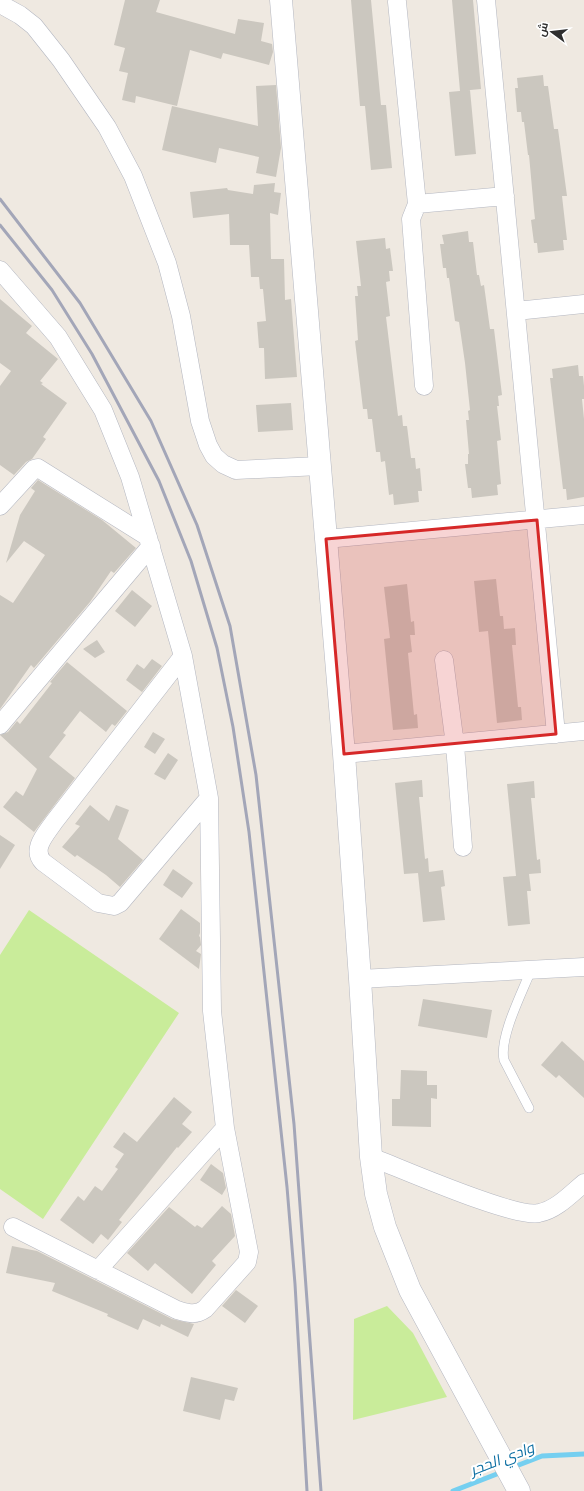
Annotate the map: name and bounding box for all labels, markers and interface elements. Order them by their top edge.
north arrow [532,12,572,52]
text: ش [535,21,551,38]
water label: وادي الحجر [466,1438,538,1483]

